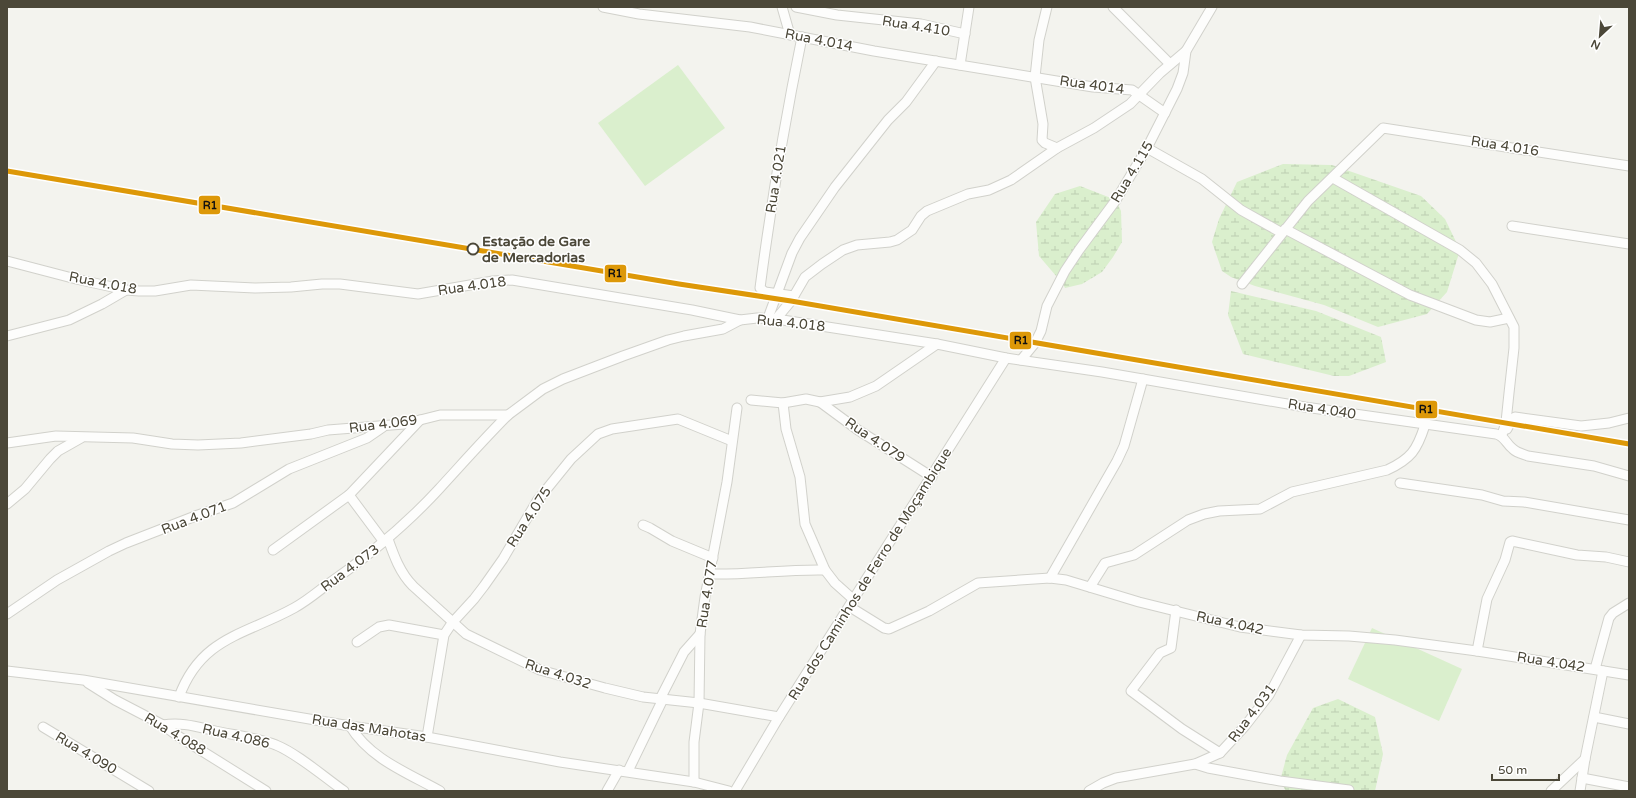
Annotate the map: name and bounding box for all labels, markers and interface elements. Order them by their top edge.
street label: Rua 4.410 [881,12,951,40]
north arrow [1580,16,1620,56]
street label: Rua 4.014 [784,25,855,55]
text: N [1589,37,1603,52]
street label: Rua 4014 [1059,72,1126,98]
street label: Rua 4.016 [1470,132,1541,160]
street label: Rua 4.115 [1107,138,1157,206]
street label: Rua 4.021 [762,144,790,214]
line badge: R1 [198,195,221,215]
text: R1 [203,199,217,212]
place label: Estação de Gare de Mercadorias [482,233,590,266]
marker: Estação de Gare de Mercadorias [466,242,480,256]
line badge: R1 [604,264,627,283]
text: R1 [608,267,622,280]
street label: Rua 4.018 [68,268,139,298]
street label: Rua 4.018 [437,273,507,299]
street label: Rua 4.018 [756,311,826,335]
line badge: R1 [1009,331,1032,350]
text: R1 [1014,334,1028,347]
street label: Rua 4.040 [1287,395,1358,423]
line badge: R1 [1415,400,1438,419]
text: R1 [1419,403,1433,416]
street label: Rua 4.069 [348,411,418,437]
street label: Rua 4.079 [842,414,908,466]
street label: Rua dos Caminhos de Ferro de Moçambique [785,445,955,703]
street label: Rua 4.075 [503,484,555,550]
street label: Rua 4.071 [159,498,229,538]
street label: Rua 4.073 [317,541,383,595]
street label: Rua 4.077 [693,559,721,629]
street label: Rua 4.042 [1195,608,1265,638]
street label: Rua 4.042 [1516,648,1586,676]
street label: Rua 4.032 [523,655,593,693]
street label: Rua 4.031 [1225,680,1279,746]
street label: Rua 4.088 [141,709,209,759]
street label: Rua das Mahotas [311,711,428,745]
street label: Rua 4.086 [201,720,272,752]
street label: Rua 4.090 [52,728,120,778]
scale bar [1492,756,1559,782]
text: 50 m [1498,763,1527,777]

